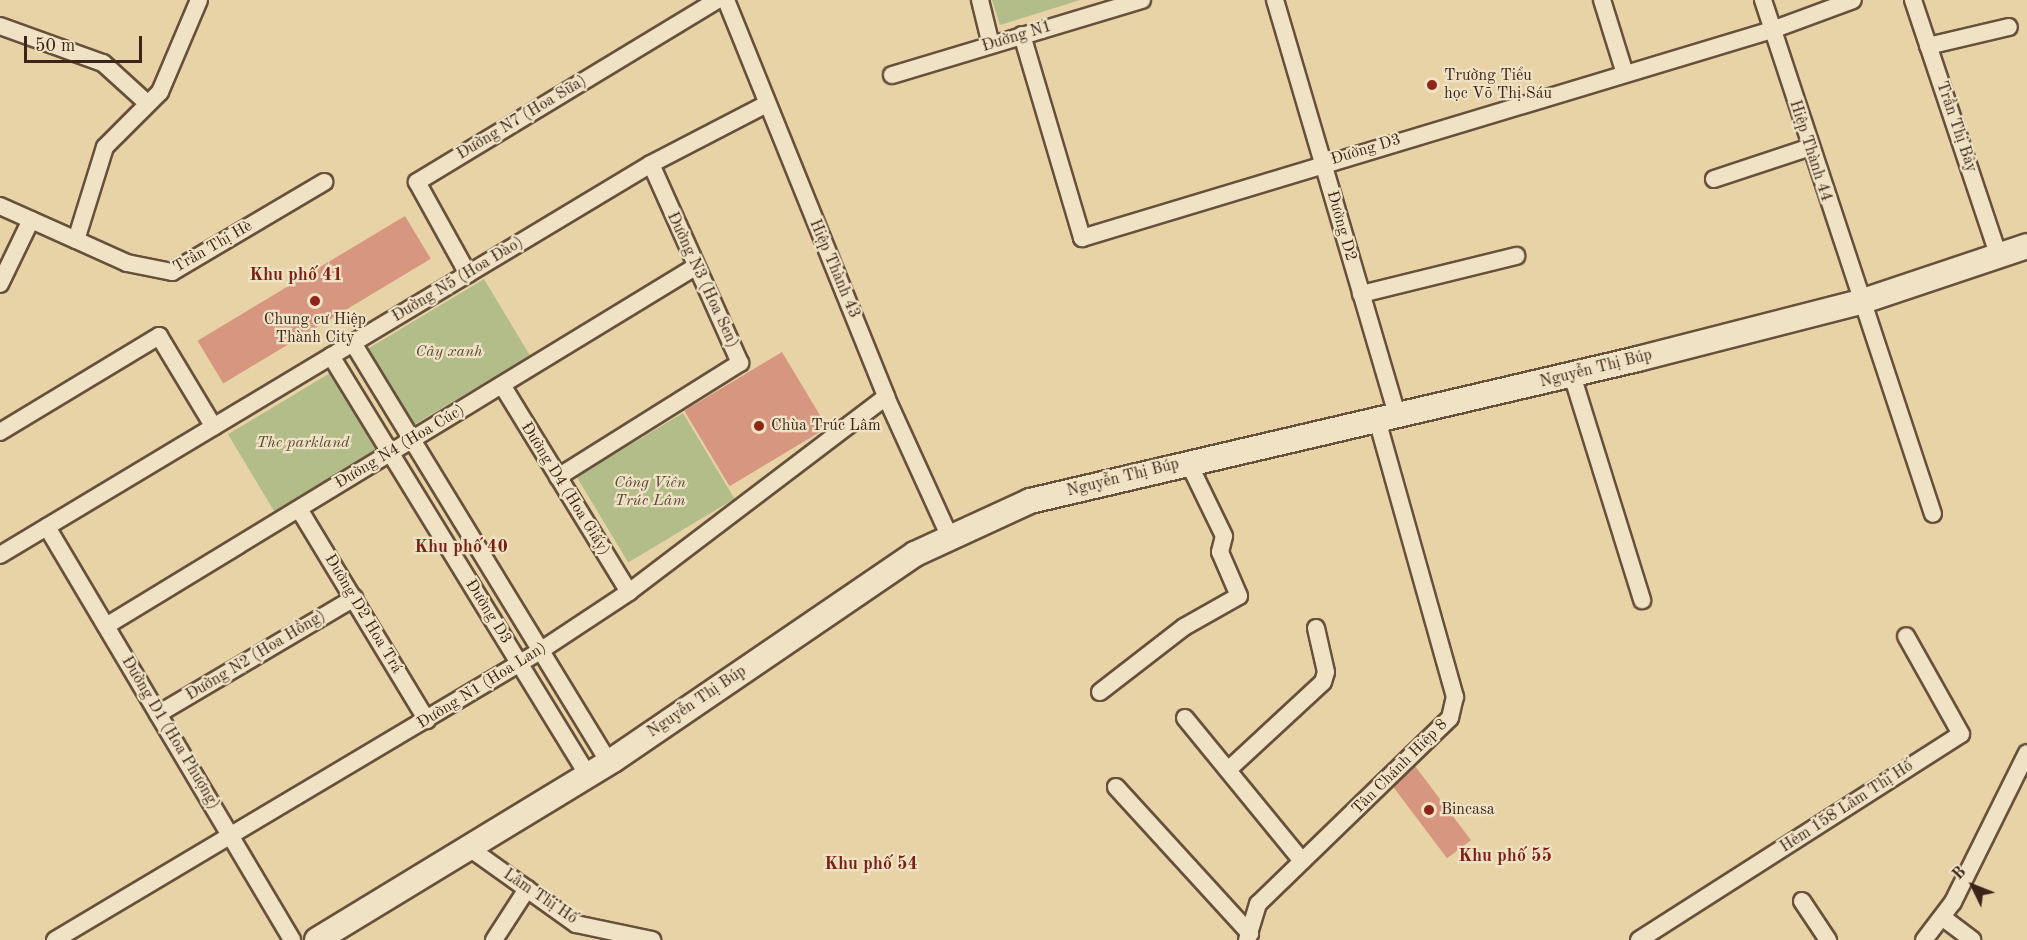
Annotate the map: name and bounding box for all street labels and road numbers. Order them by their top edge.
street label: Đường N1 [980,17,1054,57]
street label: Đường N7 (Hoa Sữa) [454,72,590,164]
street label: Trần Thị Bảy [1931,79,1981,175]
street label: Hiệp Thành 44 [1785,98,1835,204]
street label: Đường D3 [1329,130,1403,170]
street label: Đường D2 [1322,189,1360,263]
street label: Đường N3 (Hoa Sen) [662,209,742,351]
street label: Trần Thị Hè [170,217,256,277]
street label: Hiệp Thành 43 [805,217,863,321]
street label: Đường N5 (Hoa Đào) [389,233,527,327]
street label: Nguyễn Thị Búp [1538,346,1654,392]
street label: Đường N4 (Hoa Cúc) [332,401,468,493]
street label: Đường D4 (Hoa Giấy) [516,419,614,559]
street label: Nguyễn Thị Búp [1065,455,1181,501]
street label: Đường D2 Hoa Trá [320,551,406,677]
street label: Đường D3 [461,576,515,648]
street label: Đường N2 (Hoa Hồng) [183,607,329,705]
street label: Đường N1 (Hoa Lan) [414,638,550,734]
street label: Đường D1 (Hoa Phượng) [117,653,223,813]
street label: Nguyễn Thị Búp [644,662,750,742]
street label: Tân Chánh Hiệp 8 [1348,715,1452,819]
street label: Hẻm 158 Lâm Thị Hố [1777,757,1917,857]
street label: Lâm Thị Hố [499,865,581,929]

